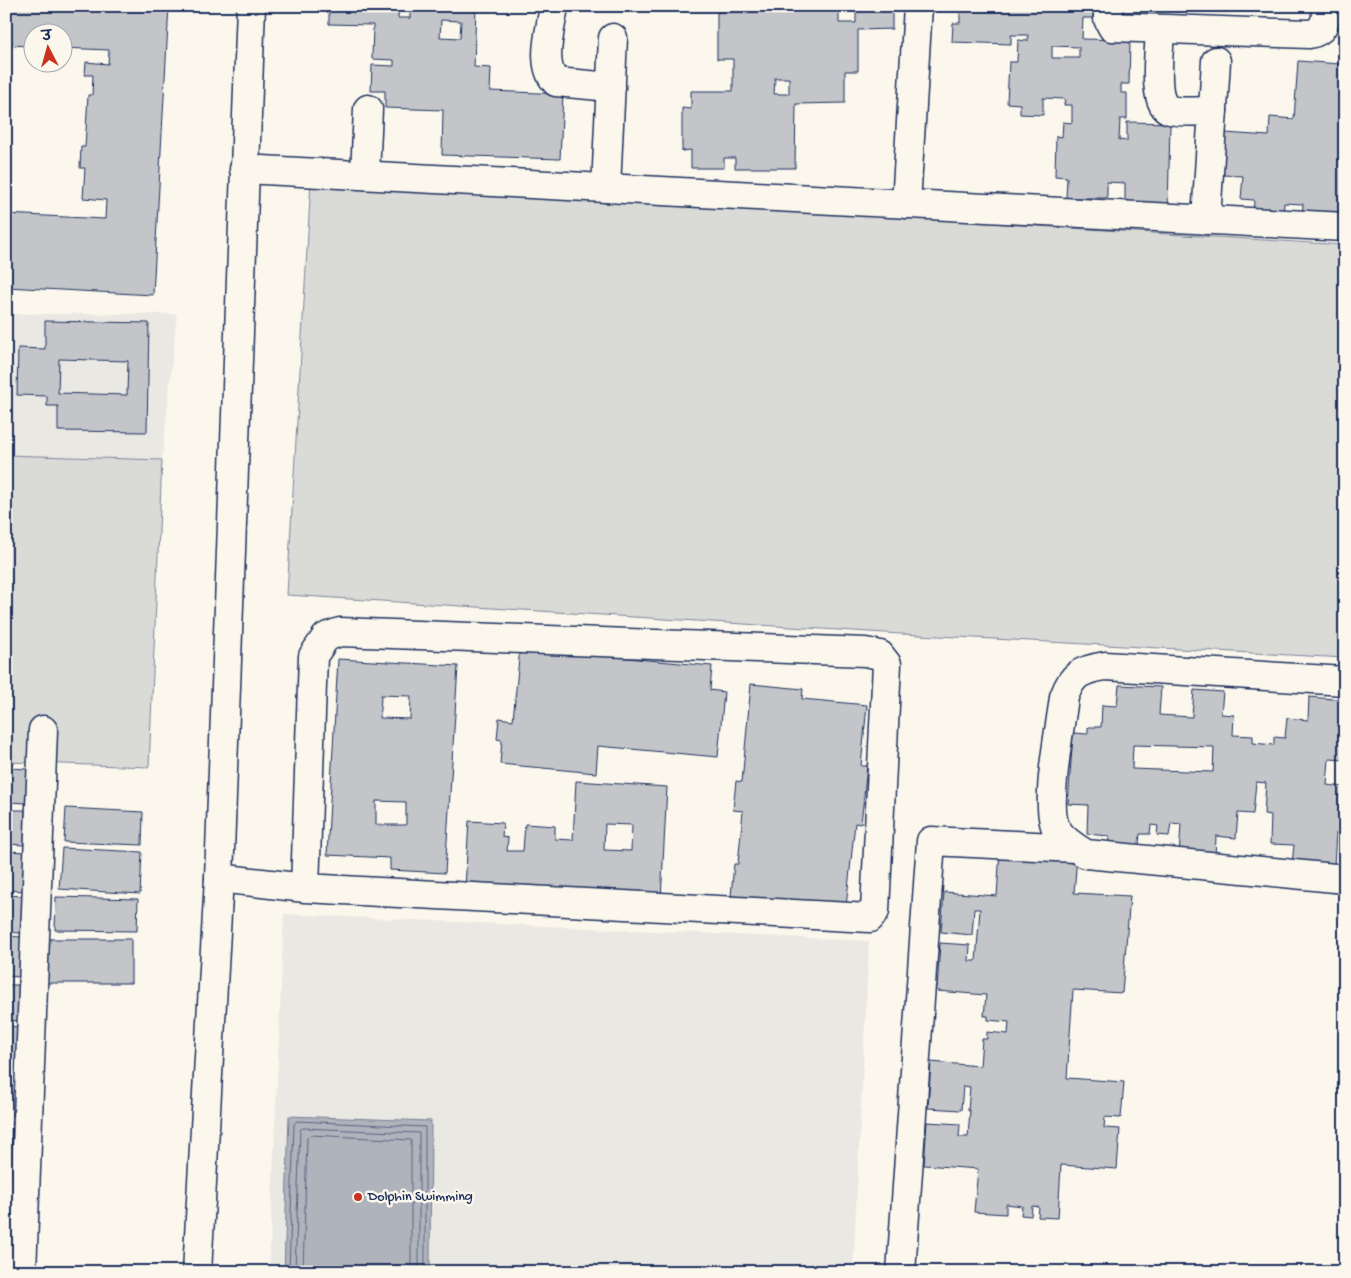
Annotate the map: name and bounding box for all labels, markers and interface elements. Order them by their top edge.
north arrow [22,22,72,72]
text: उ [39,28,54,47]
place label: Dolphin Swimming [367,1189,473,1206]
marker: Dolphin Swimming [352,1191,364,1203]

